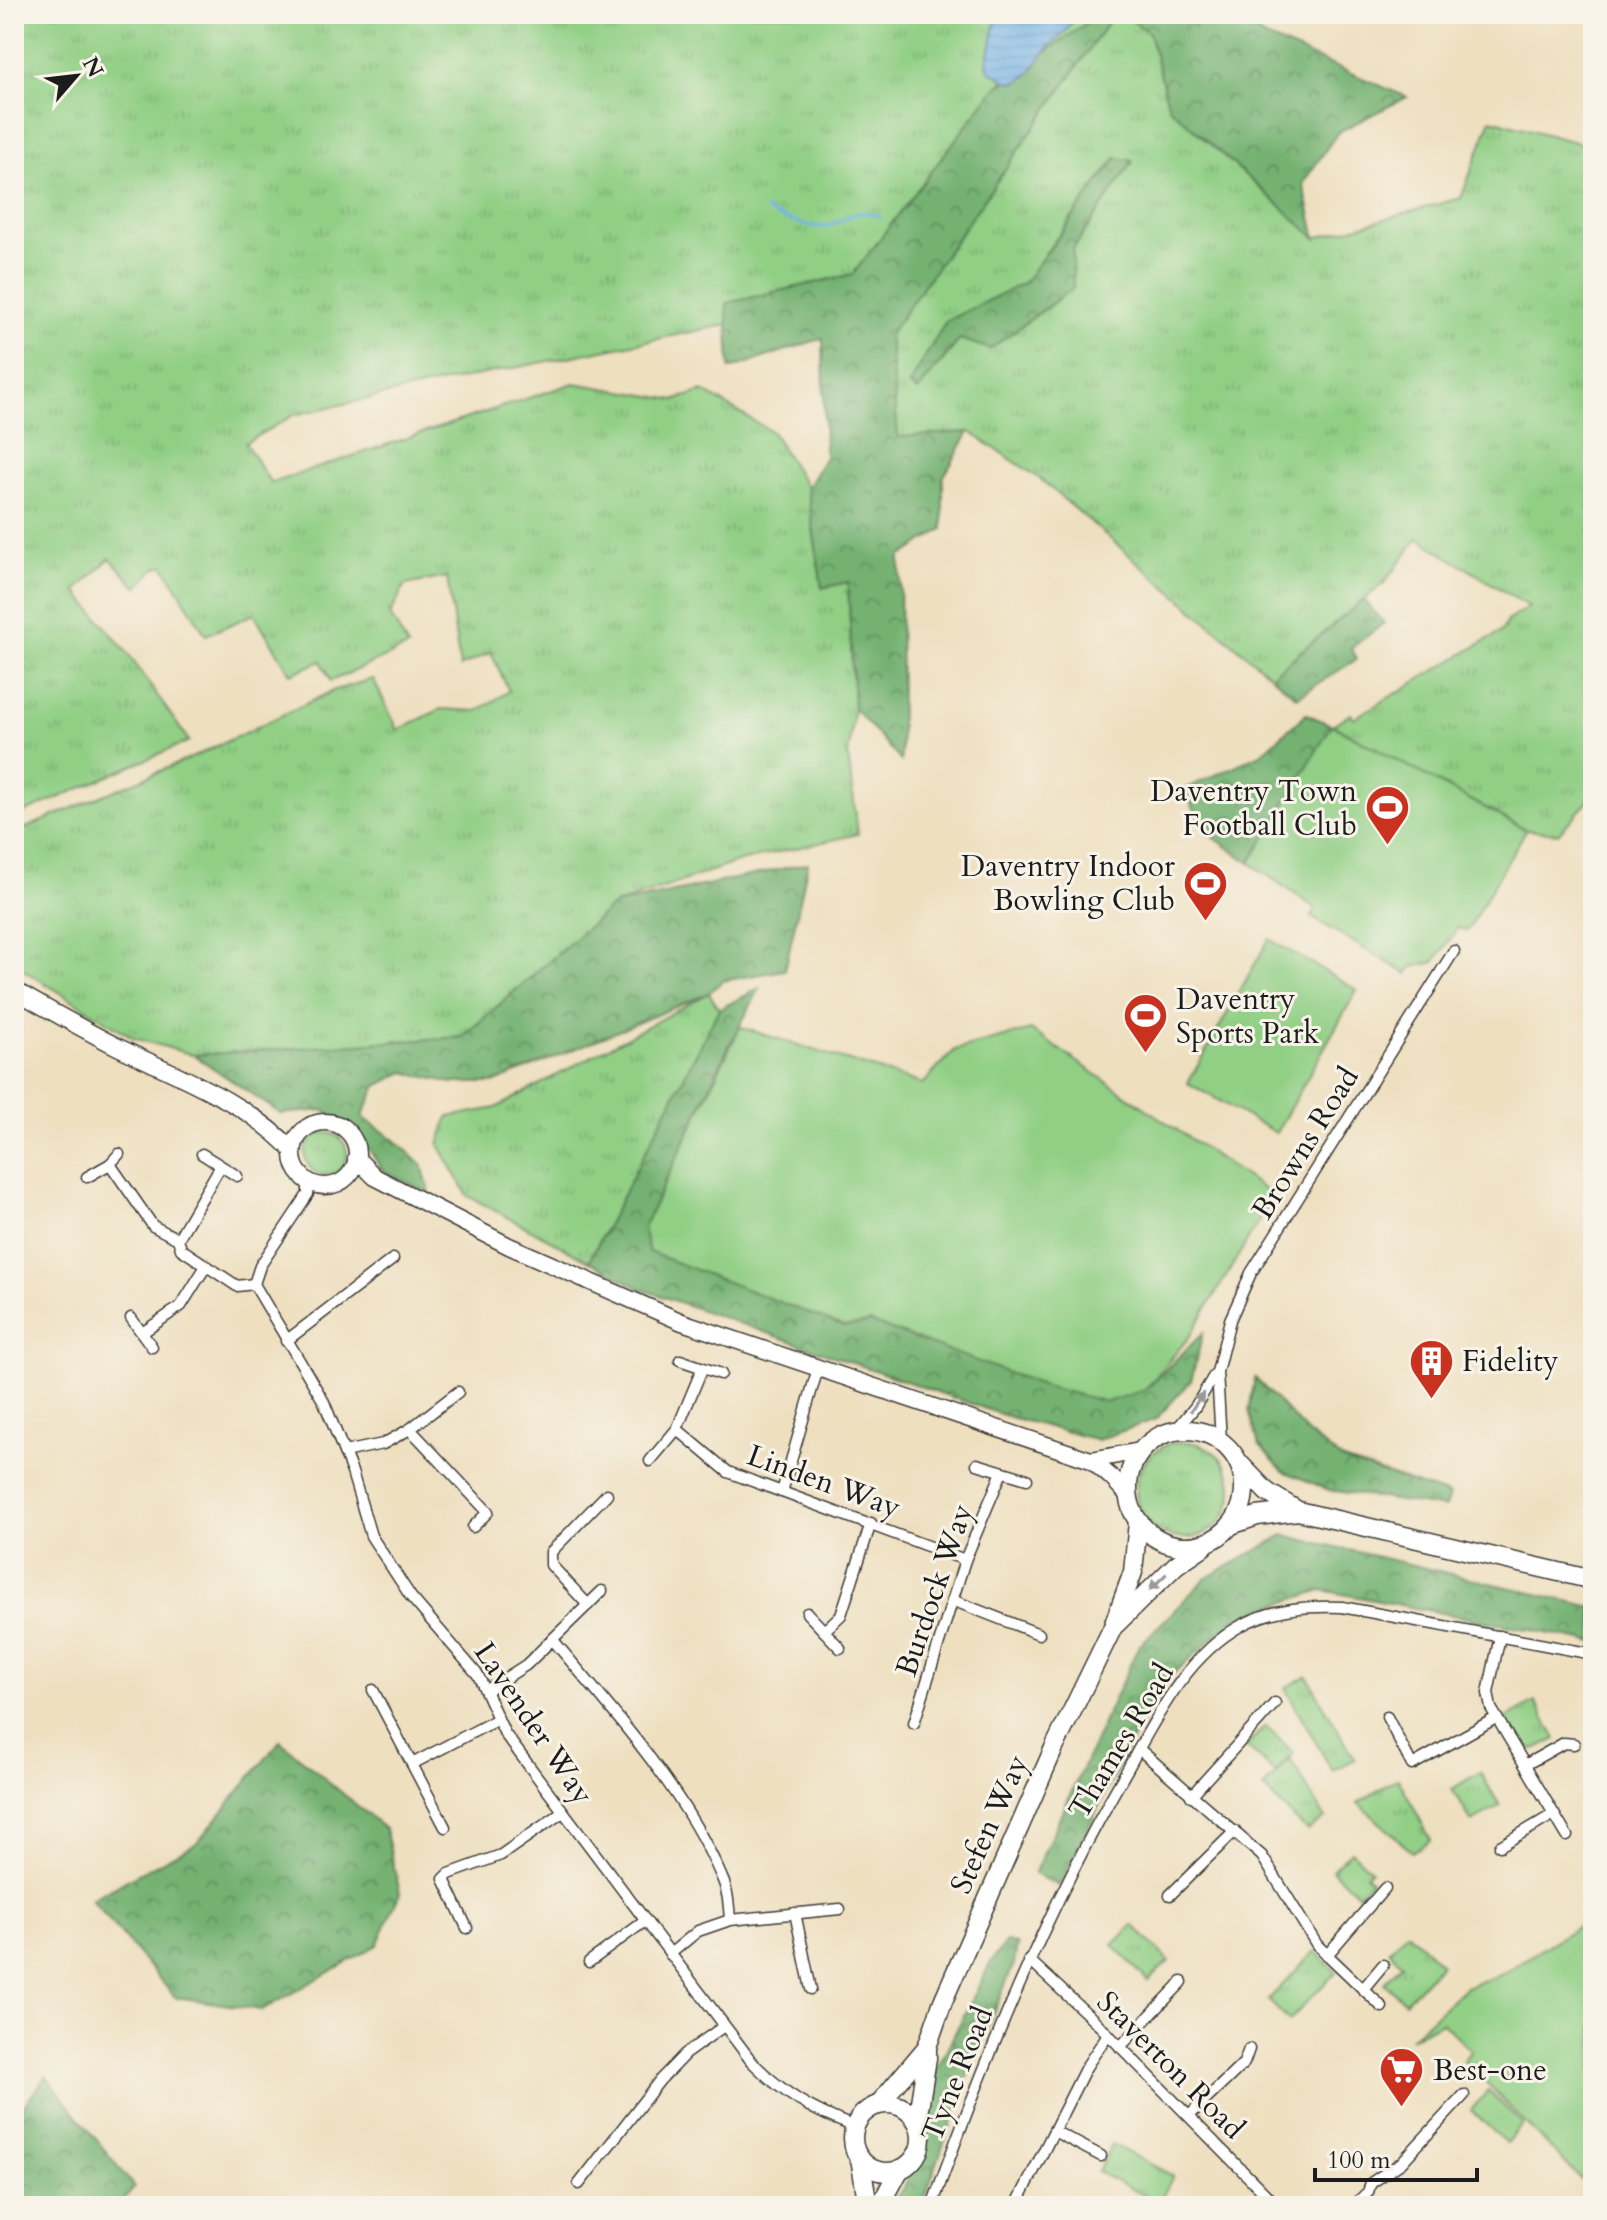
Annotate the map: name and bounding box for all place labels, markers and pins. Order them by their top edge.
place label: Daventry Town Football Club [1150,771,1357,846]
sports icon: Daventry Town Football Club [1364,784,1412,847]
place label: Daventry Indoor Bowling Club [961,846,1175,921]
sports icon: Daventry Indoor Bowling Club [1182,859,1230,922]
place label: Daventry Sports Park [1176,979,1319,1054]
sports icon: Daventry Sports Park [1121,992,1169,1055]
building icon: Fidelity [1407,1337,1455,1400]
place label: Fidelity [1462,1341,1559,1382]
supermarket icon: Best-one [1378,2046,1426,2109]
place label: Best-one [1433,2050,1547,2091]

